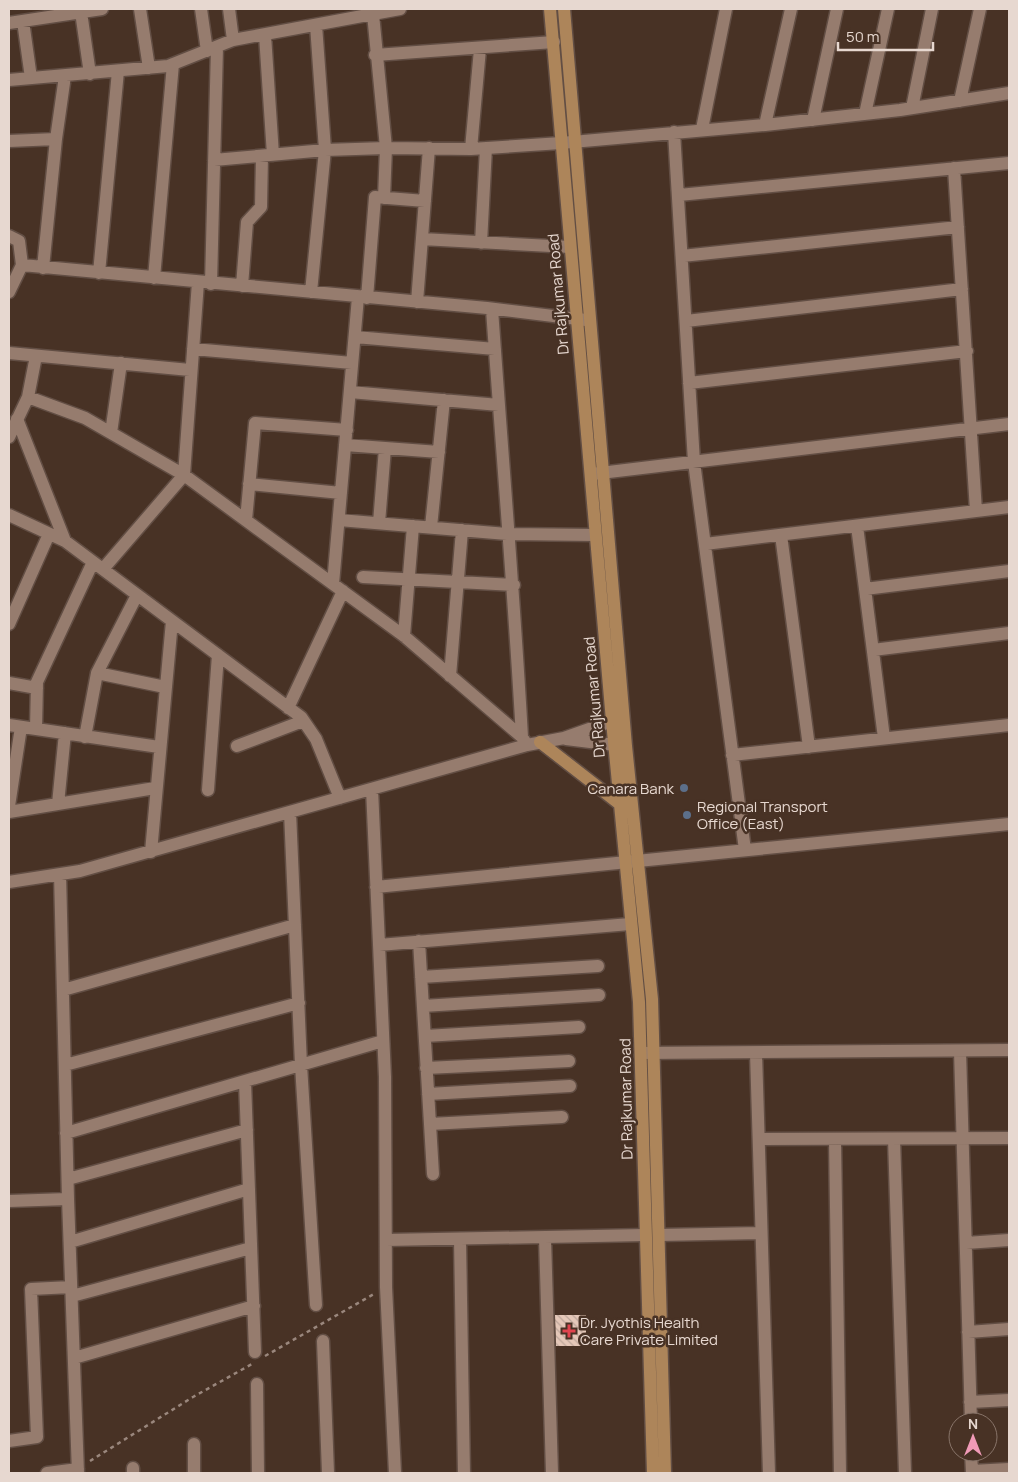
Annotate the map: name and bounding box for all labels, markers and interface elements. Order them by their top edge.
scale bar [838,20,933,52]
text: 50 m [846,26,880,47]
street label: Dr Rajkumar Road [542,233,574,355]
street label: Dr Rajkumar Road [578,636,610,758]
place label: Canara Bank [587,778,675,799]
marker: Canara Bank [678,782,690,794]
place label: Regional Transport Office (East) [697,796,828,834]
marker: Regional Transport Office (East) [681,809,693,821]
street label: Dr Rajkumar Road [614,1038,638,1160]
place label: Dr. Jyothis Health Care Private Limited [580,1312,718,1350]
marker: Dr. Jyothis Health Care Private Limited [562,1324,576,1338]
north arrow [948,1412,998,1462]
text: N [968,1414,978,1433]

